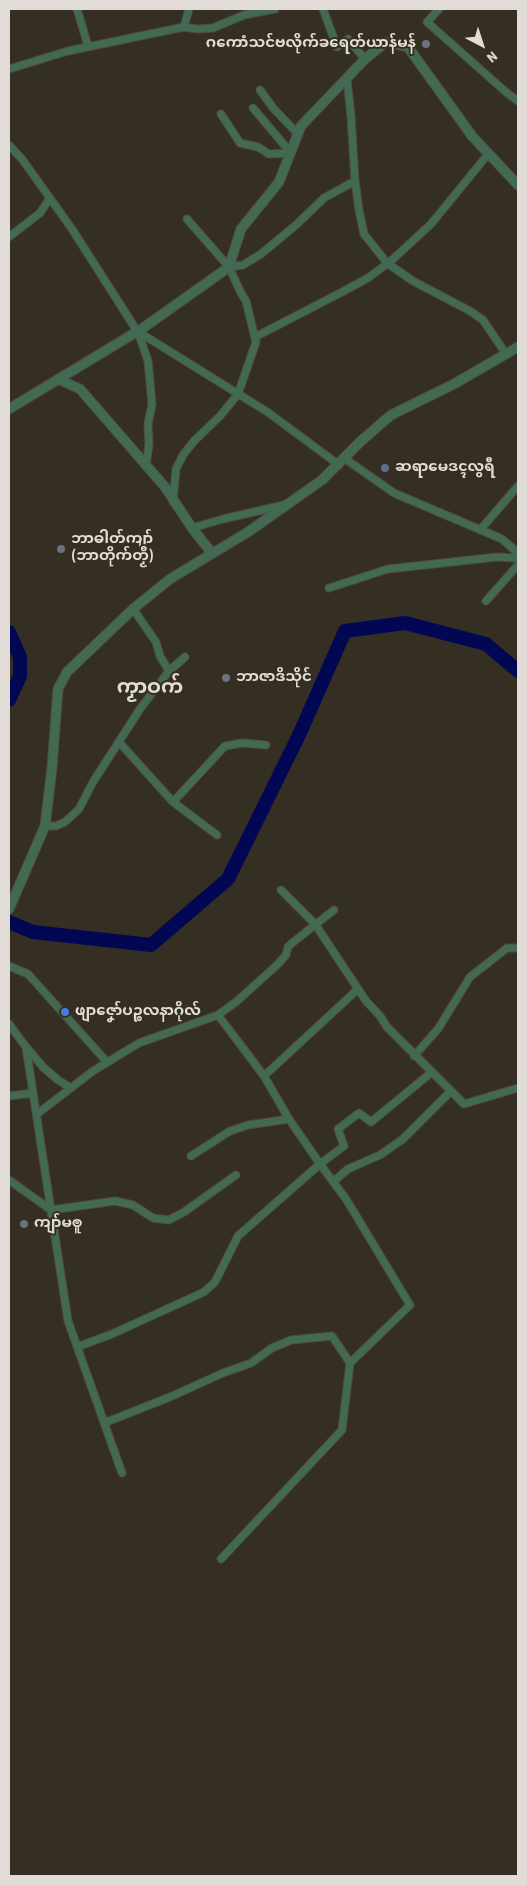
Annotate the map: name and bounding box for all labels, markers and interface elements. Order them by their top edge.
north arrow [457,20,507,70]
place label: ဂကောံသင်ဗလိုက်ခရေတ်ယာန်မန် [206,35,416,53]
marker: ဂကောံသင်ဗလိုက်ခရေတ်ယာန်မန် [420,38,432,50]
text: N [482,46,502,67]
place label: ဆရာမေဒၚလွရီ [395,459,495,477]
marker: ဆရာမေဒၚလွရီ [379,462,391,474]
place label: ဘာဓါတ်ကျာ် (ဘာတိုက်တၟိ) [71,531,154,566]
marker: ဘာဓါတ်ကျာ် (ဘာတိုက်တၟိ) [55,543,67,555]
place label: ဘာဇာဒိသိုင် [236,669,312,687]
marker: ဘာဇာဒိသိုင် [220,672,232,684]
district label: ကၟာဝက် [117,677,183,701]
place label: ဖျာဇၞော်ပဉ္စလနာဂိုလ် [75,1003,201,1021]
marker: ဖျာဇၞော်ပဉ္စလနာဂိုလ် [59,1006,71,1018]
place label: ကျာ်မၜူ [34,1215,82,1233]
marker: ကျာ်မၜူ [18,1218,30,1230]

